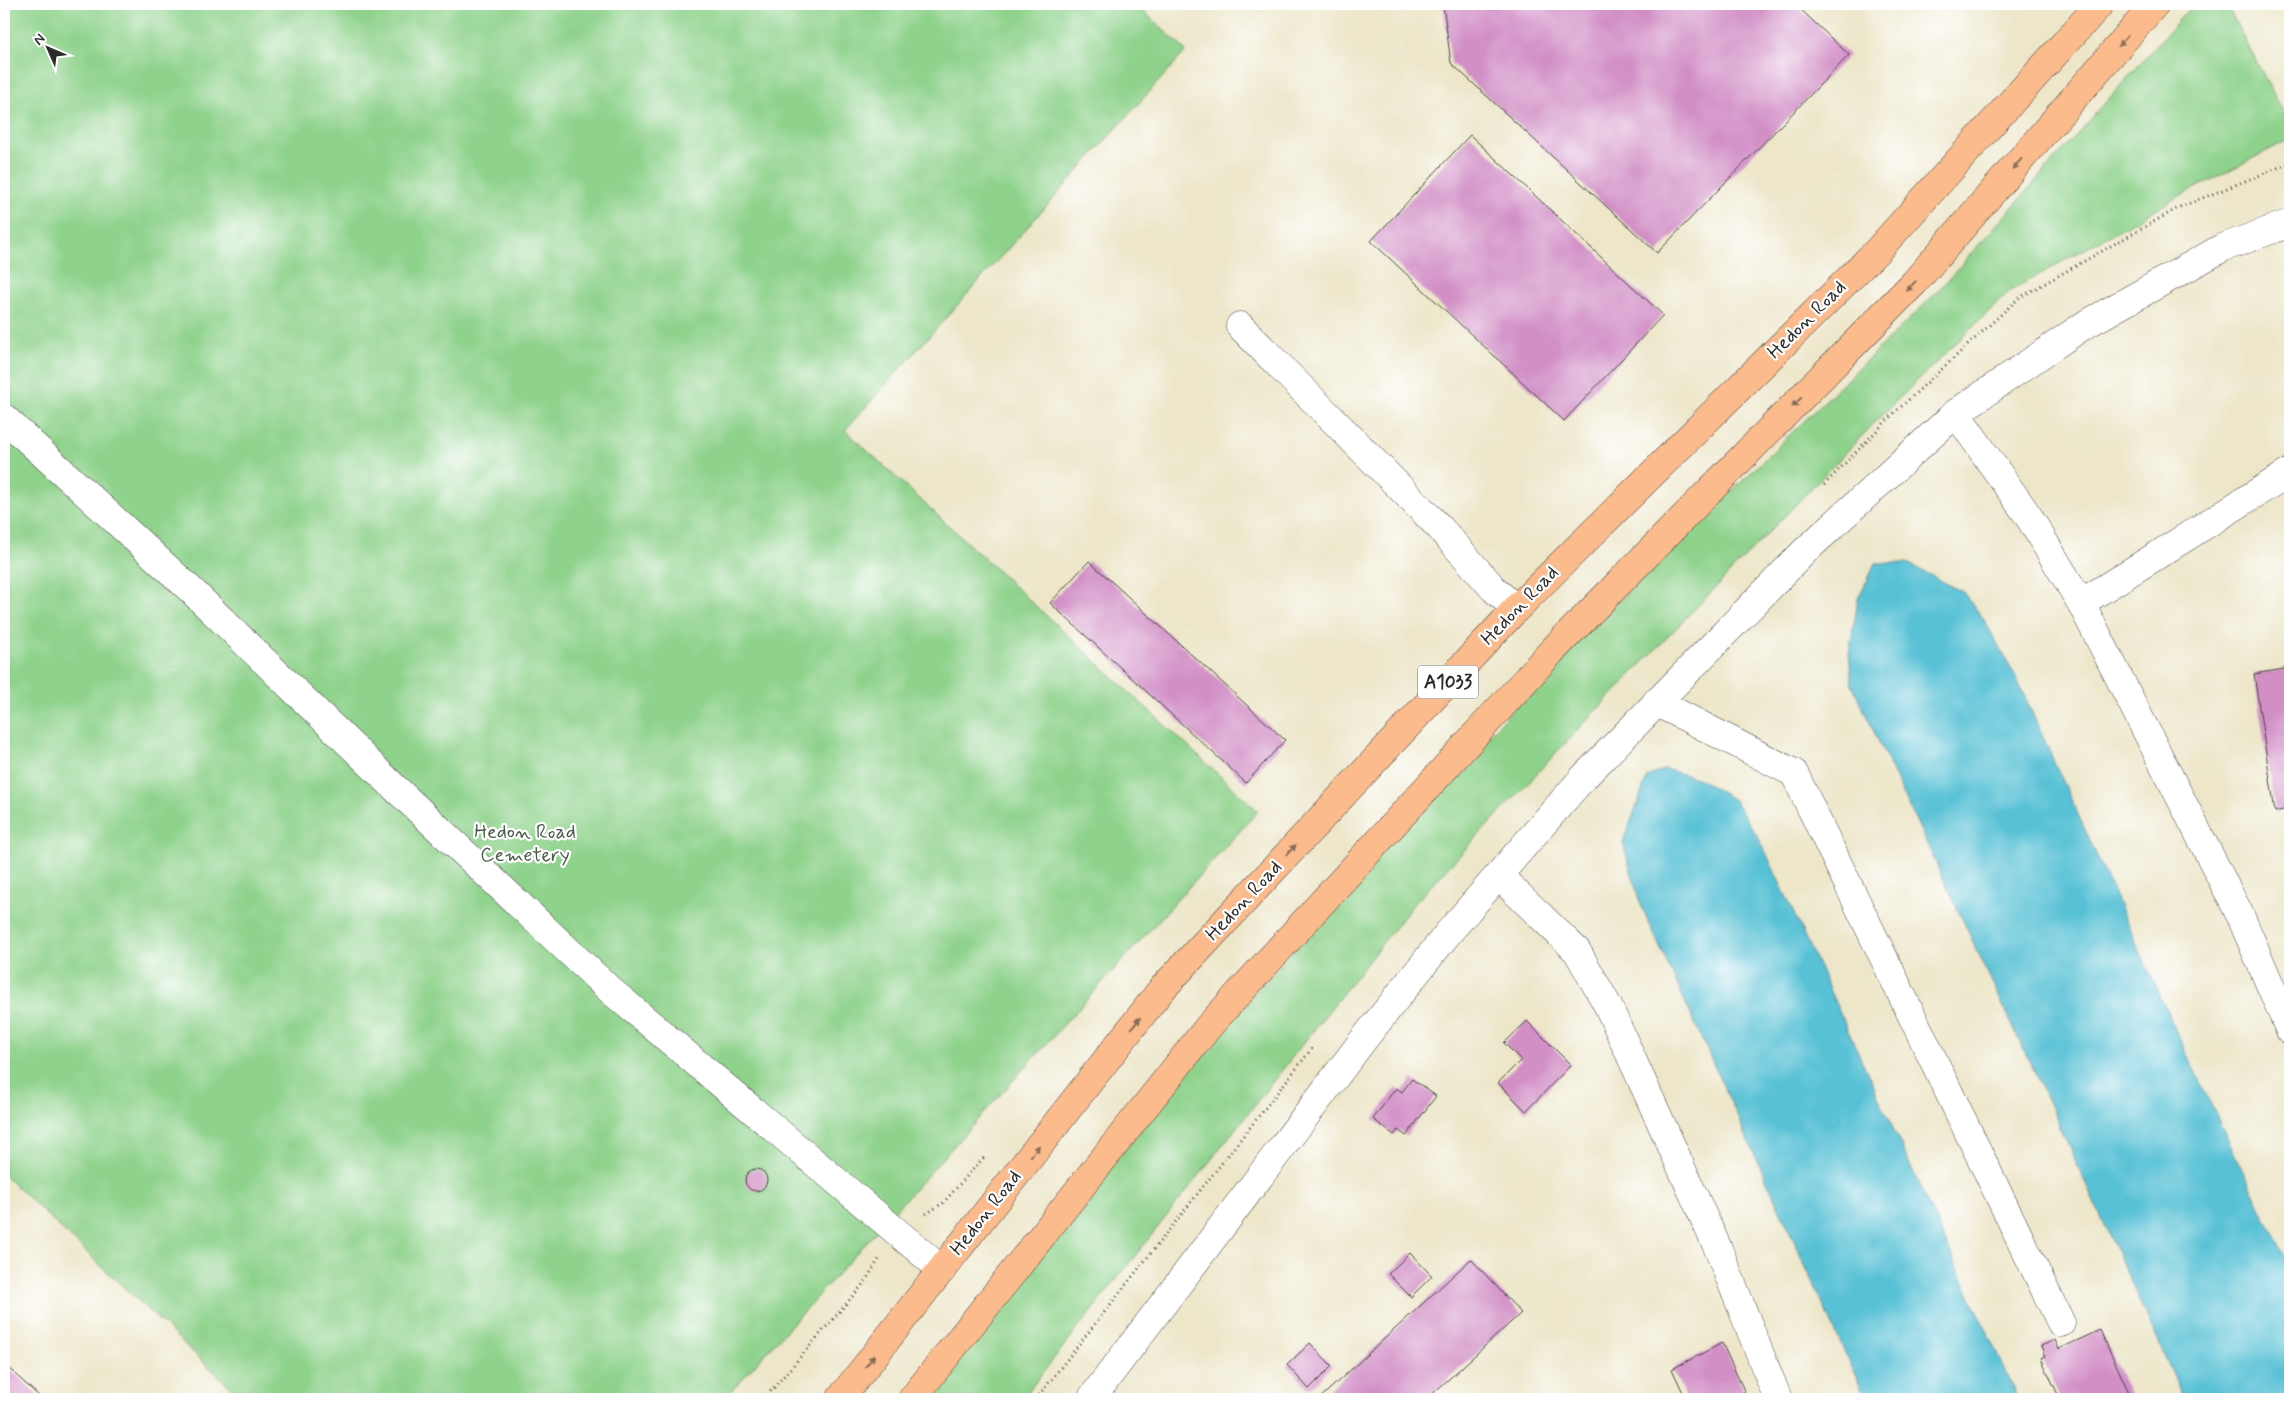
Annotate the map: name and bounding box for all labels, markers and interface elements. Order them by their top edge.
north arrow [22,22,72,72]
text: N [30,30,49,49]
one-way arrow [2118,34,2129,47]
one-way arrow [2011,157,2023,169]
street label: Hedon Road [1762,275,1852,365]
one-way arrow [1905,280,1917,292]
one-way arrow [1791,396,1803,408]
street label: Hedon Road [1475,560,1565,652]
road number: A1033 [1418,666,1478,699]
park label: Hedon Road Cemetery [474,819,576,869]
one-way arrow [1285,844,1297,856]
street label: Hedon Road [1200,855,1288,947]
one-way arrow [1130,1017,1141,1030]
one-way arrow [1030,1144,1041,1157]
street label: Hedon Road [944,1165,1028,1261]
one-way arrow [865,1355,876,1368]

